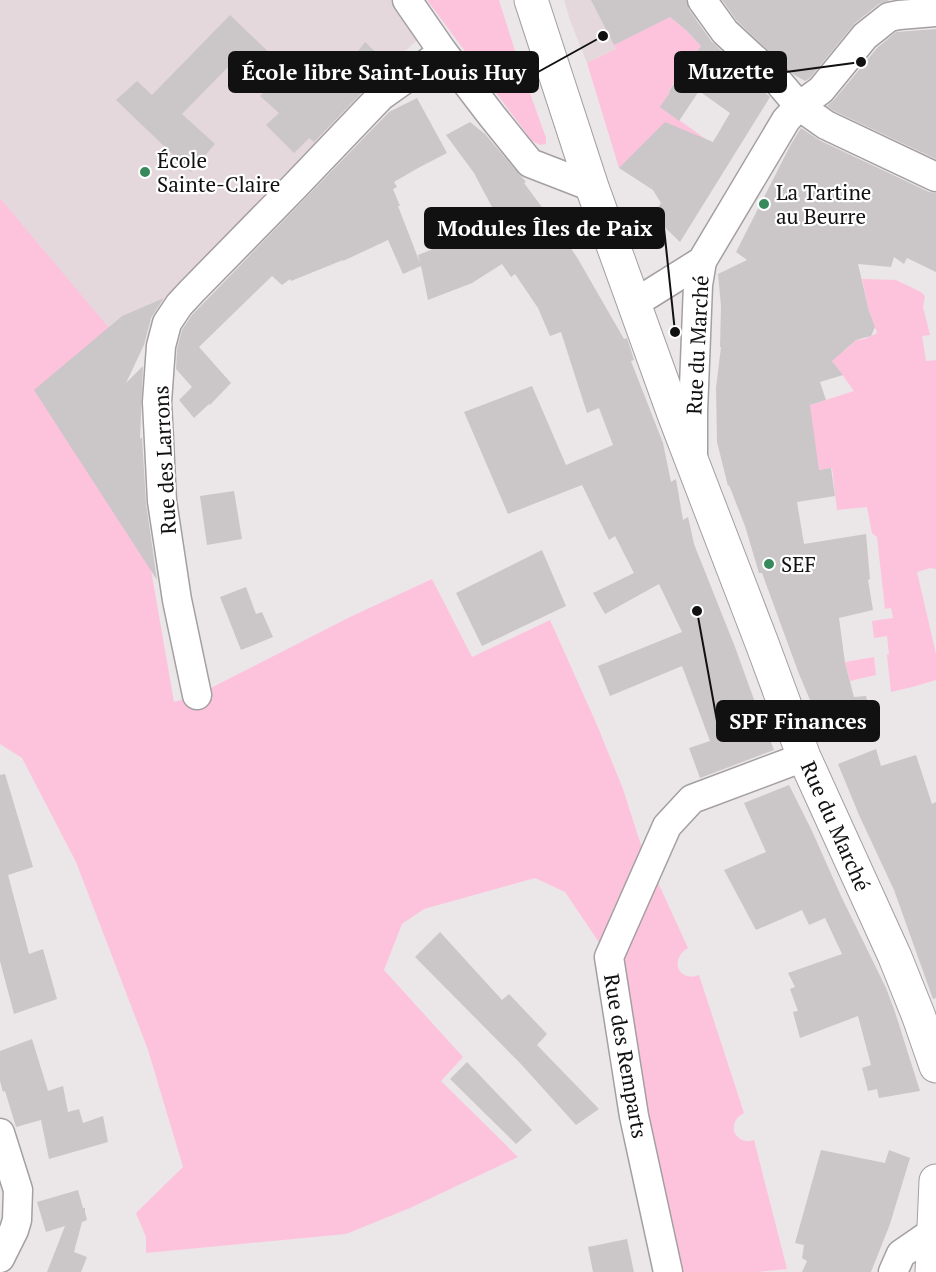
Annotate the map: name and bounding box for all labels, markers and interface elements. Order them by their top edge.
callout: École libre Saint-Louis Huy [229,52,538,92]
callout: Muzette [675,52,786,92]
text: Muzette [688,56,774,85]
text: École libre Saint-Louis Huy [242,57,527,86]
place label: École Sainte-Claire [157,146,280,198]
marker: École Sainte-Claire [138,165,152,179]
place label: La Tartine au Beurre [776,178,871,230]
marker: La Tartine au Beurre [757,197,771,211]
callout: Modules Îles de Paix [425,208,664,248]
text: Modules Îles de Paix [437,213,653,242]
street label: Rue du Marché [679,275,715,415]
street label: Rue des Larrons [146,385,182,535]
place label: SEF [781,550,816,578]
marker: SEF [762,557,776,571]
callout: SPF Finances [717,701,879,741]
text: SPF Finances [729,706,867,735]
street label: Rue du Marché [795,757,877,895]
street label: Rue des Remparts [598,972,654,1140]

